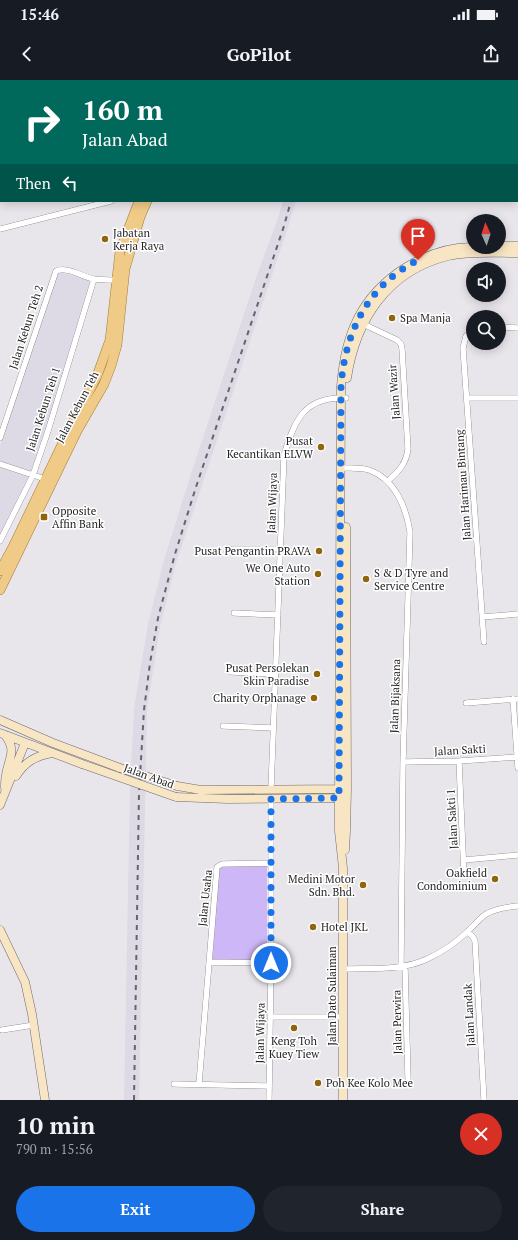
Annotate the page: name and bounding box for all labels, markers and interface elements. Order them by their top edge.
text: 15:46 [20,4,59,24]
text: GoPilot [227,42,291,66]
icon: back [16,43,38,65]
icon: share [480,43,502,65]
text: 160 m [82,91,163,128]
icon: right [16,96,68,148]
text: Jalan Abad [82,127,168,151]
icon: left [59,172,81,194]
text: Then [16,173,51,193]
north arrow [466,214,506,254]
map controls [466,214,506,350]
pin [401,219,435,260]
icon: arrive [407,225,429,247]
place label: Jabatan Kerja Raya [113,226,165,253]
marker: Jabatan Kerja Raya [100,234,110,244]
button: sound [466,262,506,302]
street label: Jalan Kebun Teh 2 [6,283,46,371]
button: search [466,310,506,350]
place label: Spa Manja [400,311,451,325]
marker: Spa Manja [387,313,397,323]
street label: Jalan Wazir [385,363,403,420]
street label: Jalan Kebun Teh 1 [23,365,63,453]
street label: Jalan Kebun Teh [52,368,102,445]
street label: Jalan Harimau Bintang [452,429,474,541]
place label: Pusat Kecantikan ELVW [227,434,314,461]
marker: Pusat Kecantikan ELVW [316,442,326,452]
street label: Jalan Wijaya [264,472,280,534]
place label: Opposite Affin Bank [52,504,104,531]
marker: Opposite Affin Bank [39,512,49,522]
place label: Pusat Pengantin PRAVA [194,544,311,558]
marker: Pusat Pengantin PRAVA [314,546,324,556]
place label: We One Auto Station [246,561,310,588]
place label: S & D Tyre and Service Centre [374,566,448,593]
marker: We One Auto Station [313,569,323,579]
marker: S & D Tyre and Service Centre [361,574,371,584]
street label: Jalan Bijaksana [387,658,403,733]
place label: Pusat Persolekan Skin Paradise [226,661,309,688]
marker: Pusat Persolekan Skin Paradise [312,669,322,679]
place label: Charity Orphanage [213,691,306,705]
marker: Charity Orphanage [309,693,319,703]
street label: Jalan Sakti [434,742,486,758]
street label: Jalan Abad [122,760,176,792]
street label: Jalan Sakti 1 [443,788,461,850]
place label: Oakfield Condominium [417,866,487,893]
street label: Jalan Usaha [195,868,215,927]
place label: Medini Motor Sdn. Bhd. [288,872,356,899]
marker: Oakfield Condominium [490,874,500,884]
marker: Medini Motor Sdn. Bhd. [358,880,368,890]
place label: Hotel JKL [321,920,367,934]
marker: Hotel JKL [308,922,318,932]
position arrow [250,942,292,984]
street label: Jalan Dato Sulaiman [325,946,339,1046]
street label: Jalan Landak [460,983,478,1047]
street label: Jalan Perwira [389,989,405,1054]
street label: Jalan Wijaya [252,1002,268,1064]
marker: Keng Toh Kuey Tiew [289,1023,299,1033]
place label: Keng Toh Kuey Tiew [269,1034,320,1061]
place label: Poh Kee Kolo Mee [326,1076,414,1090]
marker: Poh Kee Kolo Mee [313,1078,323,1088]
text: 10 min [16,1109,95,1141]
button: close [460,1113,502,1155]
text: 790 m · 15:56 [16,1140,93,1158]
button: Exit [16,1186,255,1232]
button: Share [263,1186,502,1232]

